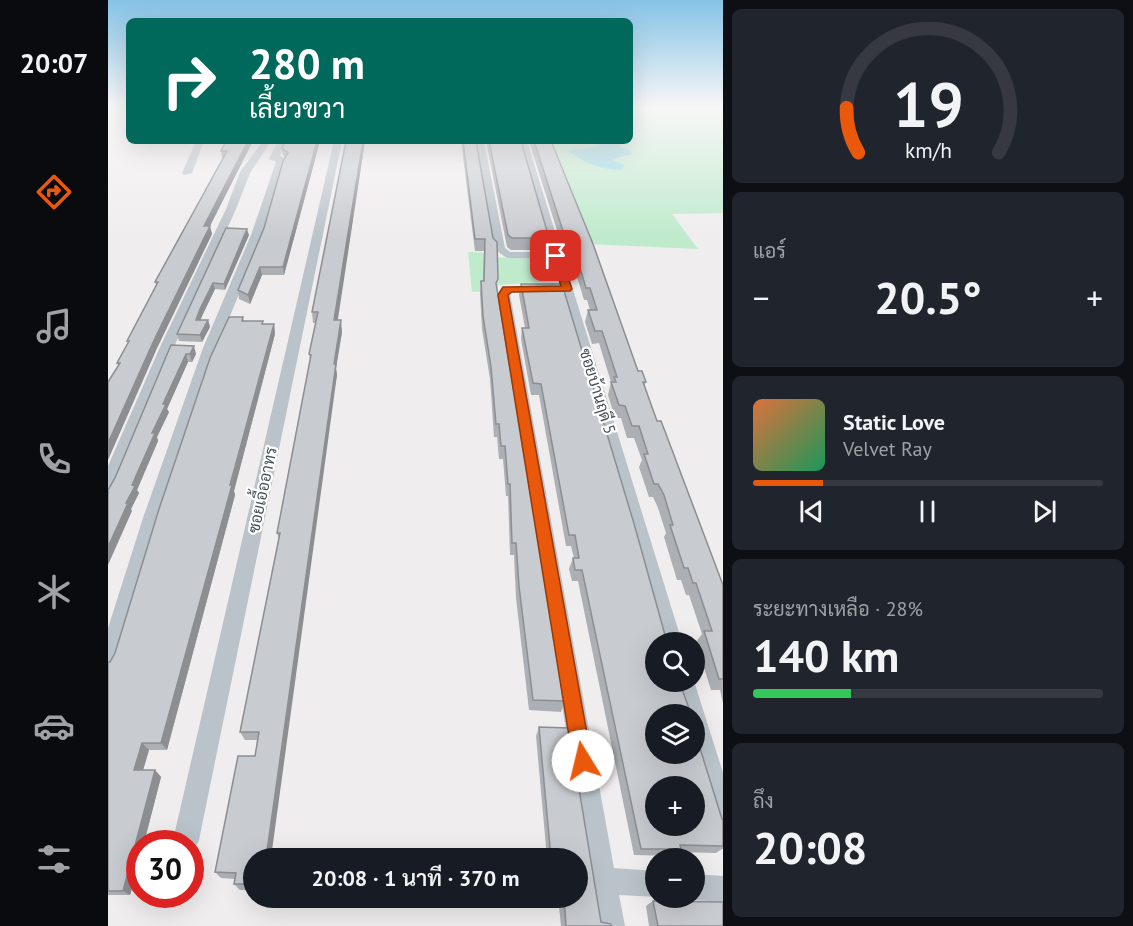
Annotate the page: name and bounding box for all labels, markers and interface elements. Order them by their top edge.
text: 280 m [249,36,365,91]
icon: right [150,42,228,120]
text: 20:07 [20,46,88,80]
text: 19 [893,63,963,144]
text: เลี้ยวขวา [249,91,345,125]
text: km/h [904,137,951,165]
icon: directions [33,171,75,213]
pin [530,230,581,281]
text: แอร์ [753,238,786,264]
icon: arrive [539,239,572,272]
text: 20.5° [874,268,982,326]
text: − [753,276,770,319]
text: + [1086,276,1103,319]
icon: music [33,305,75,347]
street label: ซอยบ้านฤดี 5 [576,345,621,436]
text: Static Love [843,408,945,436]
text: Velvet Ray [843,436,932,462]
icon: phone [33,438,75,480]
street label: ซอยเอื้ออาทร [239,444,281,535]
icon: previous [795,495,828,528]
icon: pause [911,495,944,528]
icon: next [1028,495,1061,528]
icon: climate [33,571,75,613]
text: ระยะทางเหลือ · 28% [753,596,923,622]
text: 140 km [753,626,899,684]
map controls [645,632,705,908]
button: search [645,632,705,692]
button: layers [645,704,705,764]
icon: car [33,705,75,747]
position arrow [551,729,615,793]
button: + [645,776,705,836]
text: ถึง [753,788,774,814]
text: 20:08 [753,818,867,876]
speed limit sign: 30 [126,830,204,908]
icon: filters [33,838,75,880]
button: − [645,848,705,908]
text: 20:08 · 1 นาที · 370 m [312,864,519,892]

